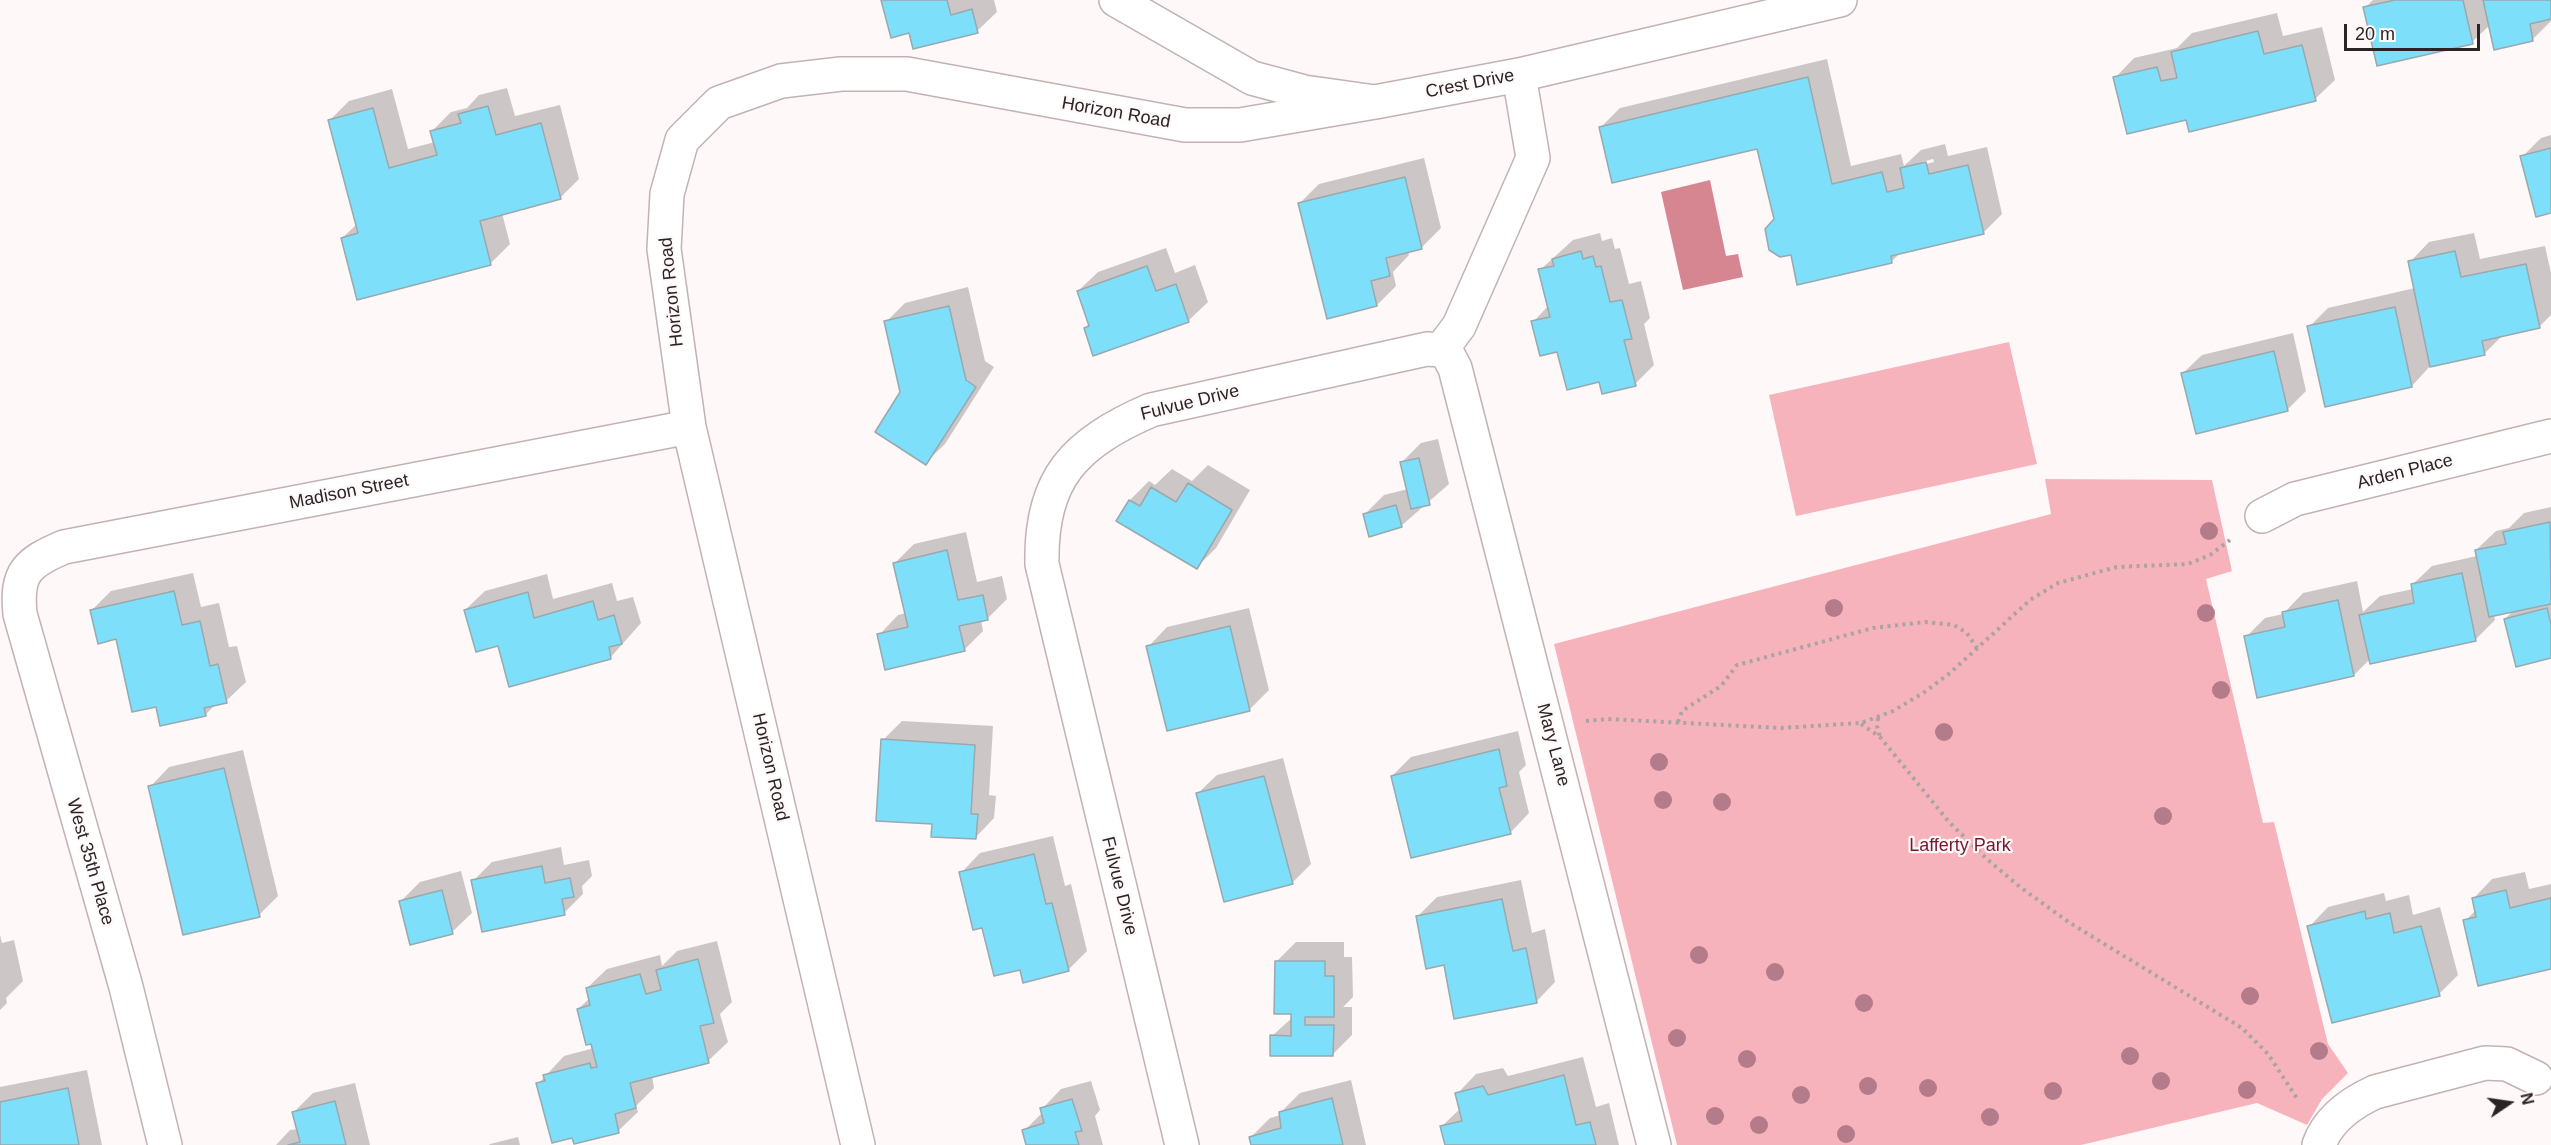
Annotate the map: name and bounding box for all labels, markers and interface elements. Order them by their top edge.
scale bar [2347,12,2484,50]
text: 20 m [2355,24,2395,44]
street label: Crest Drive [1424,65,1516,103]
street label: Horizon Road [1060,93,1172,133]
street label: Horizon Road [656,236,688,348]
street label: Fulvue Drive [1138,380,1242,426]
street label: Arden Place [2355,450,2455,494]
street label: Madison Street [288,470,410,514]
street label: Mary Lane [1532,701,1574,789]
street label: Horizon Road [747,711,793,823]
street label: West 35th Place [62,796,118,928]
street label: Fulvue Drive [1096,834,1142,938]
park label: Lafferty Park [1909,835,2011,857]
north arrow [2479,1073,2539,1133]
text: N [2517,1091,2537,1106]

